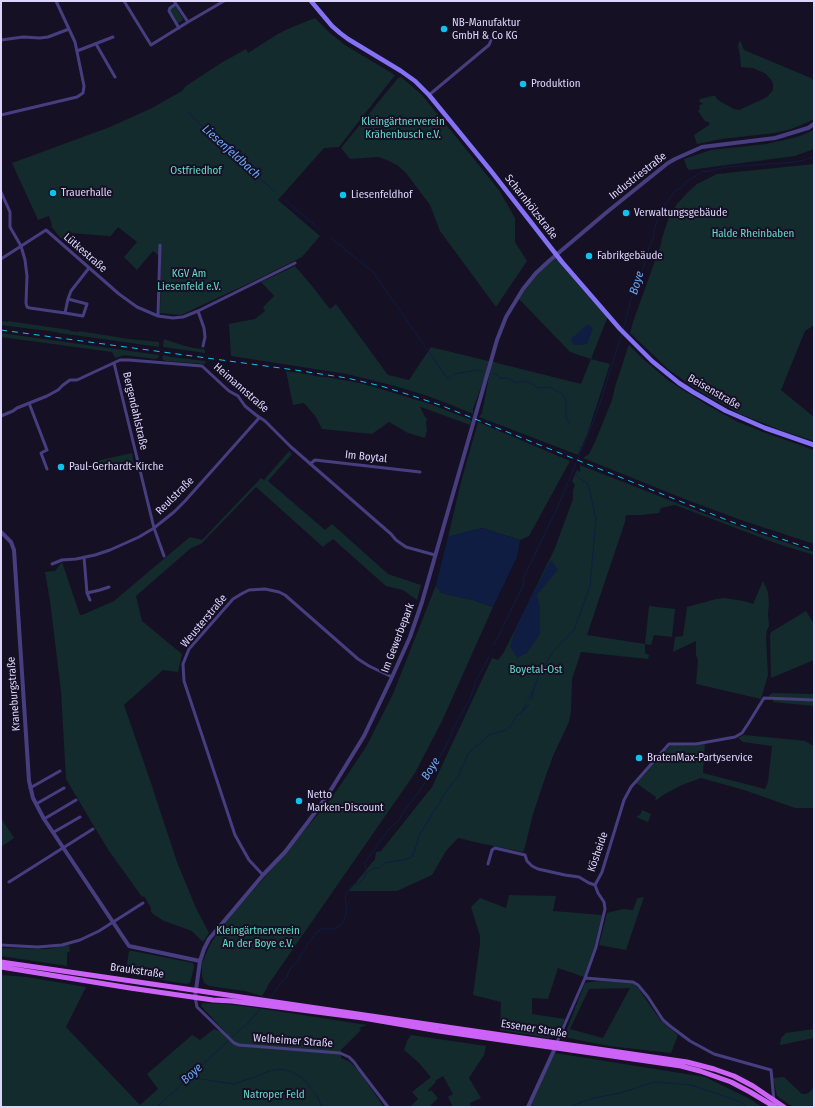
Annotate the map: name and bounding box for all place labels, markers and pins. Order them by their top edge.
place label: NB-Manufaktur GmbH & Co KG [452,16,520,42]
marker: NB-Manufaktur GmbH & Co KG [439,24,449,34]
place label: Produktion [531,77,581,91]
marker: Produktion [518,79,528,89]
place label: Trauerhalle [61,186,112,200]
marker: Trauerhalle [48,188,58,198]
place label: Liesenfeldhof [351,188,412,202]
marker: Liesenfeldhof [338,190,348,200]
place label: Verwaltungsgebäude [634,206,727,220]
marker: Verwaltungsgebäude [621,208,631,218]
place label: Fabrikgebäude [597,249,663,263]
marker: Fabrikgebäude [584,251,594,261]
place label: Paul-Gerhardt-Kirche [69,460,164,474]
marker: Paul-Gerhardt-Kirche [56,462,66,472]
place label: BratenMax-Partyservice [647,751,753,765]
marker: BratenMax-Partyservice [634,753,644,763]
place label: Netto Marken-Discount [307,788,384,814]
marker: Netto Marken-Discount [294,796,304,806]

